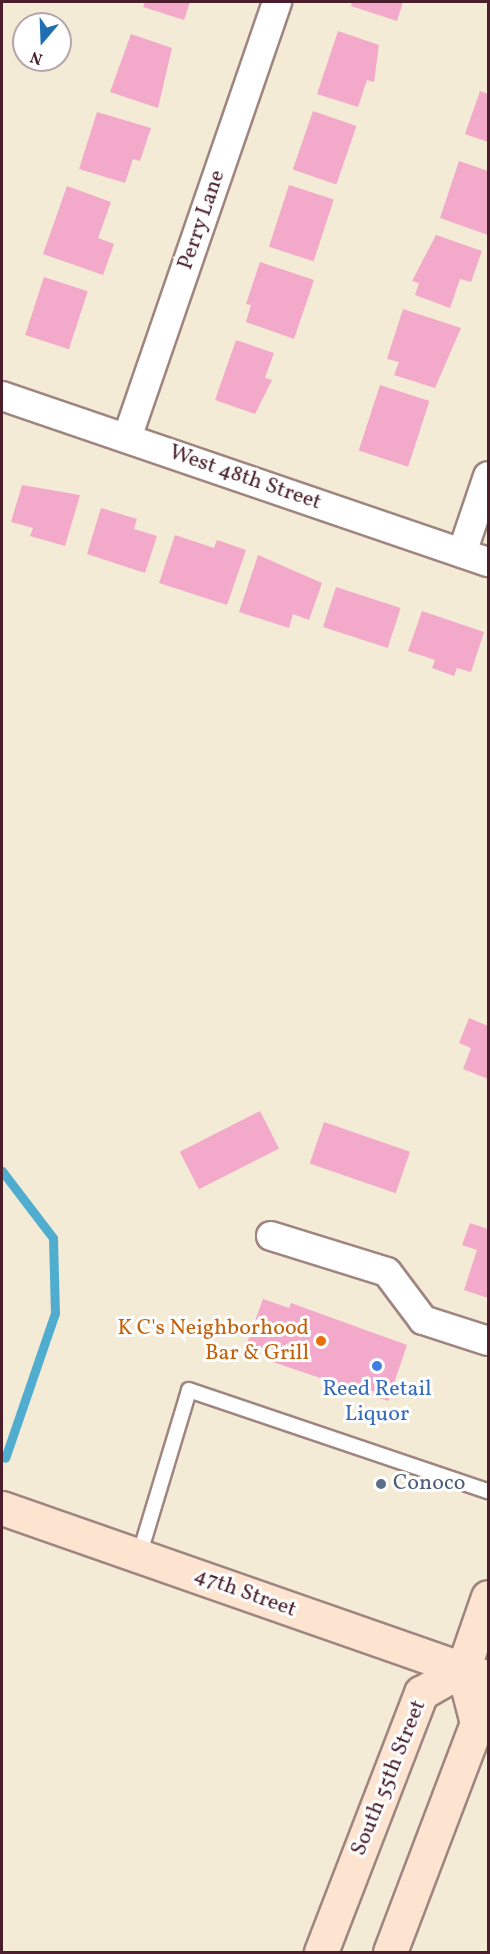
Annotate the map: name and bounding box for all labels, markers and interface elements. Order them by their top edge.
north arrow [12,12,72,72]
text: N [28,45,46,69]
street label: Perry Lane [173,166,231,274]
street label: West 48th Street [166,440,324,516]
place label: K C's Neighborhood Bar & Grill [118,1315,309,1366]
marker: K C's Neighborhood Bar & Grill [314,1334,328,1348]
marker: Reed Retail Liquor [370,1359,384,1373]
place label: Reed Retail Liquor [322,1376,432,1428]
place label: Conoco [393,1471,465,1497]
marker: Conoco [374,1477,388,1491]
street label: 47th Street [190,1562,300,1624]
street label: South 55th Street [346,1696,432,1860]

